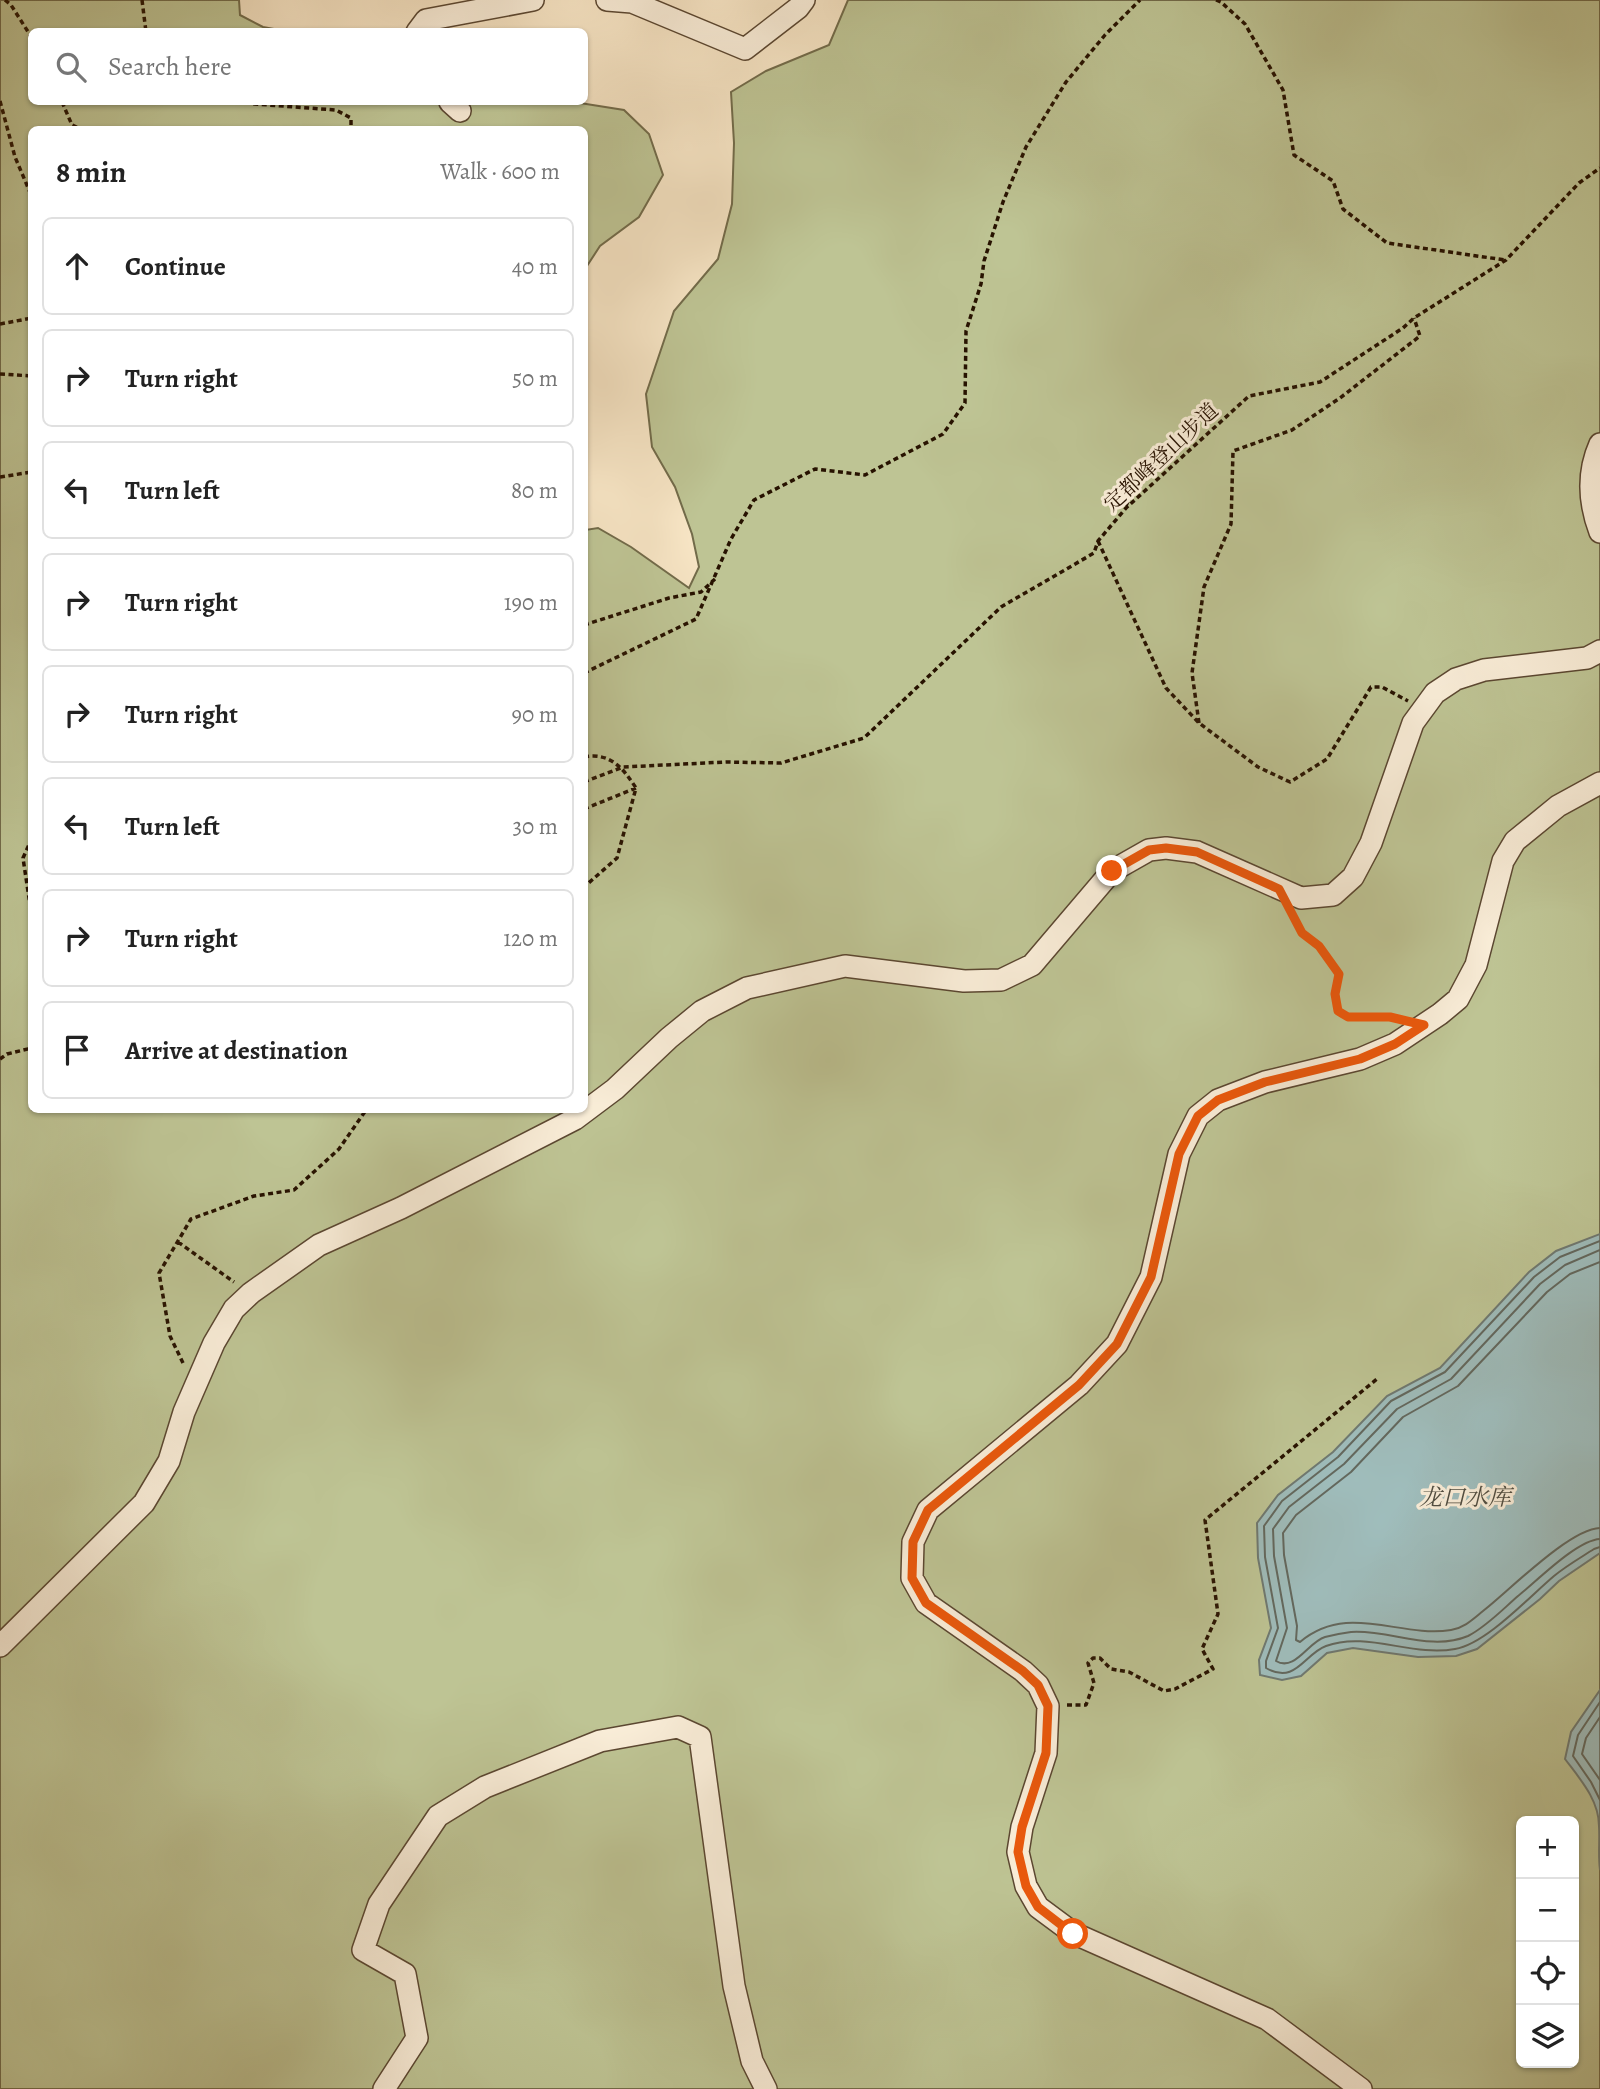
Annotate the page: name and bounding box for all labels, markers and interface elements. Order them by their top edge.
search box [28,28,588,105]
icon: search [52,48,90,86]
text: Search here [108,49,232,84]
text: 8 min [56,152,126,192]
text: Walk · 600 m [440,156,560,187]
icon: ahead [58,247,96,285]
text: Continue [125,249,226,284]
text: 40 m [512,251,558,282]
icon: right [58,359,96,397]
text: Turn right [125,361,238,396]
text: 50 m [512,363,558,394]
street label: 定都峰登山步道 [1098,397,1224,517]
icon: left [58,471,96,509]
text: Turn left [125,473,220,508]
text: 80 m [511,475,558,506]
icon: right [58,583,96,621]
text: Turn right [125,585,238,620]
text: 190 m [504,587,558,618]
icon: right [58,695,96,733]
text: Turn right [125,697,238,732]
text: 90 m [512,699,558,730]
icon: left [58,807,96,845]
text: Turn left [125,809,220,844]
text: 30 m [512,811,558,842]
route end [1096,855,1127,886]
icon: right [58,919,96,957]
text: Turn right [125,921,238,956]
text: 120 m [503,923,558,954]
icon: arrive [58,1031,96,1069]
text: Arrive at destination [125,1033,348,1068]
water label: 龙口水库 [1419,1482,1515,1513]
map controls [1516,1816,1579,2068]
button: + [1516,1816,1579,1879]
button: − [1516,1879,1579,1942]
route start [1057,1918,1088,1949]
button: locate [1516,1942,1579,2005]
button: layers [1516,2005,1579,2068]

